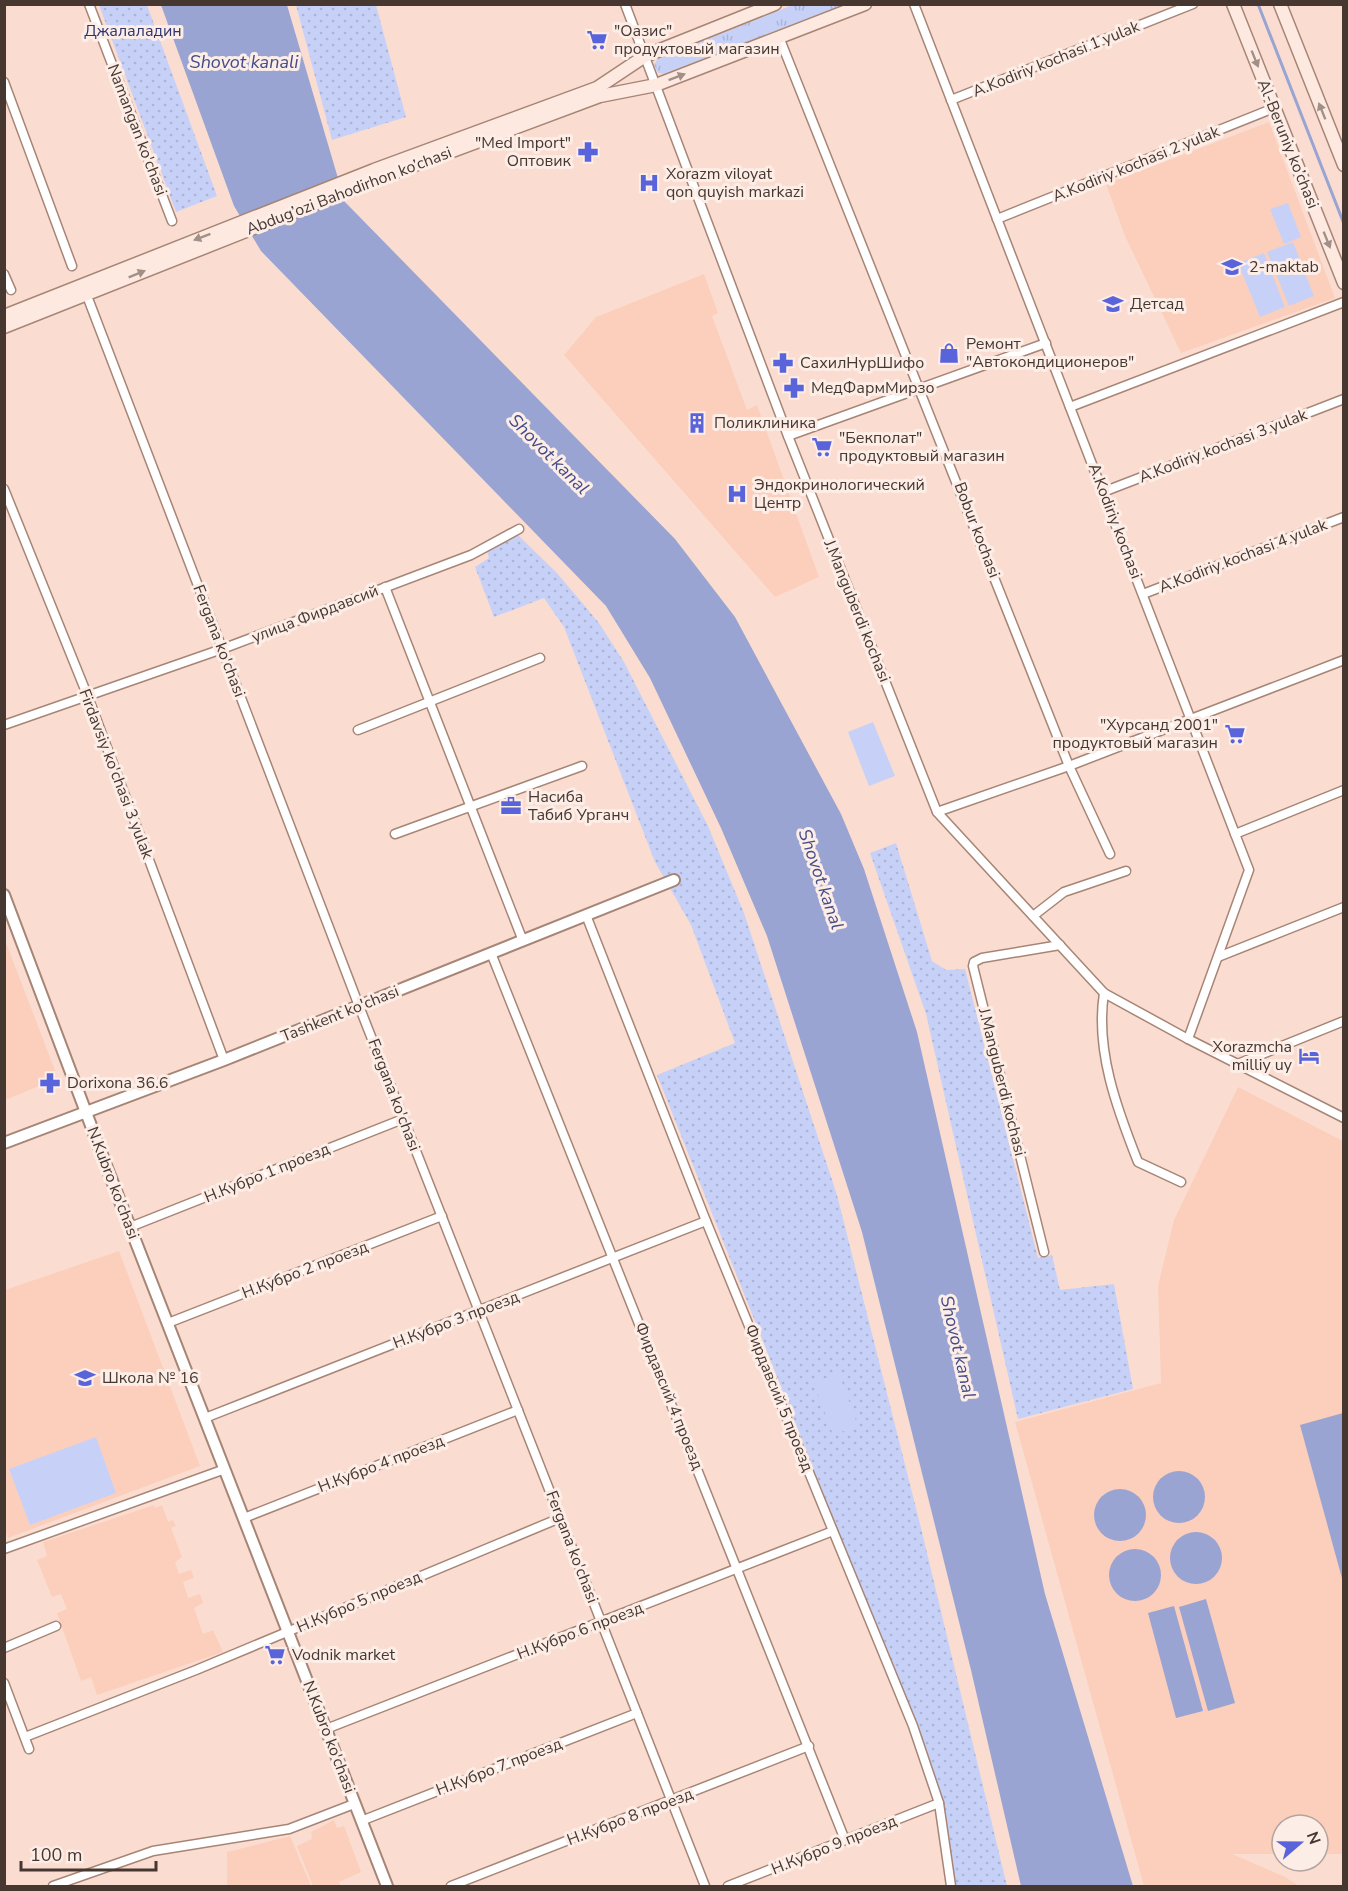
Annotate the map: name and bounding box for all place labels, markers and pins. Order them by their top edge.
place label: "Оазис" продуктовый магазин [614,20,780,60]
supermarket icon: "Оазис" продуктовый магазин [585,28,609,52]
place label: "Med Import" Оптовик [475,132,572,172]
pharmacy icon: "Med Import" Оптовик [576,140,600,164]
place label: Xorazm viloyat qon quyish markazi [666,163,804,203]
hospital icon: Xorazm viloyat qon quyish markazi [637,171,661,195]
school or university icon: 2-maktab [1220,255,1244,279]
place label: 2-maktab [1249,256,1319,278]
school or university icon: Детсад [1101,292,1125,316]
place label: Детсад [1130,293,1184,315]
place label: Ремонт "Автокондиционеров" [966,333,1134,373]
shop icon: Ремонт "Автокондиционеров" [937,341,961,365]
pharmacy icon: СахилНурШифо [771,351,795,375]
place label: СахилНурШифо [800,352,924,374]
pharmacy icon: МедФармМирзо [782,376,806,400]
place label: МедФармМирзо [811,377,935,399]
building icon: Поликлиника [685,411,709,435]
place label: Поликлиника [714,412,816,434]
place label: "Бекполат" продуктовый магазин [839,427,1005,467]
supermarket icon: "Бекполат" продуктовый магазин [810,435,834,459]
place label: Эндокринологический Центр [754,474,925,514]
hospital icon: Эндокринологический Центр [725,482,749,506]
place label: "Хурсанд 2001" продуктовый магазин [1052,714,1218,754]
supermarket icon: "Хурсанд 2001" продуктовый магазин [1223,722,1247,746]
place label: Насиба Табиб Урганч [528,786,629,826]
office icon: Насиба Табиб Урганч [499,794,523,818]
place label: Xorazmcha milliy uy [1213,1036,1293,1076]
hotel icon: Xorazmcha milliy uy [1297,1044,1321,1068]
pharmacy icon: Dorixona 36.6 [38,1071,62,1095]
place label: Dorixona 36.6 [67,1072,168,1094]
school or university icon: Школа № 16 [73,1366,97,1390]
place label: Школа № 16 [102,1367,199,1389]
supermarket icon: Vodnik market [263,1643,287,1667]
place label: Vodnik market [291,1644,395,1666]

